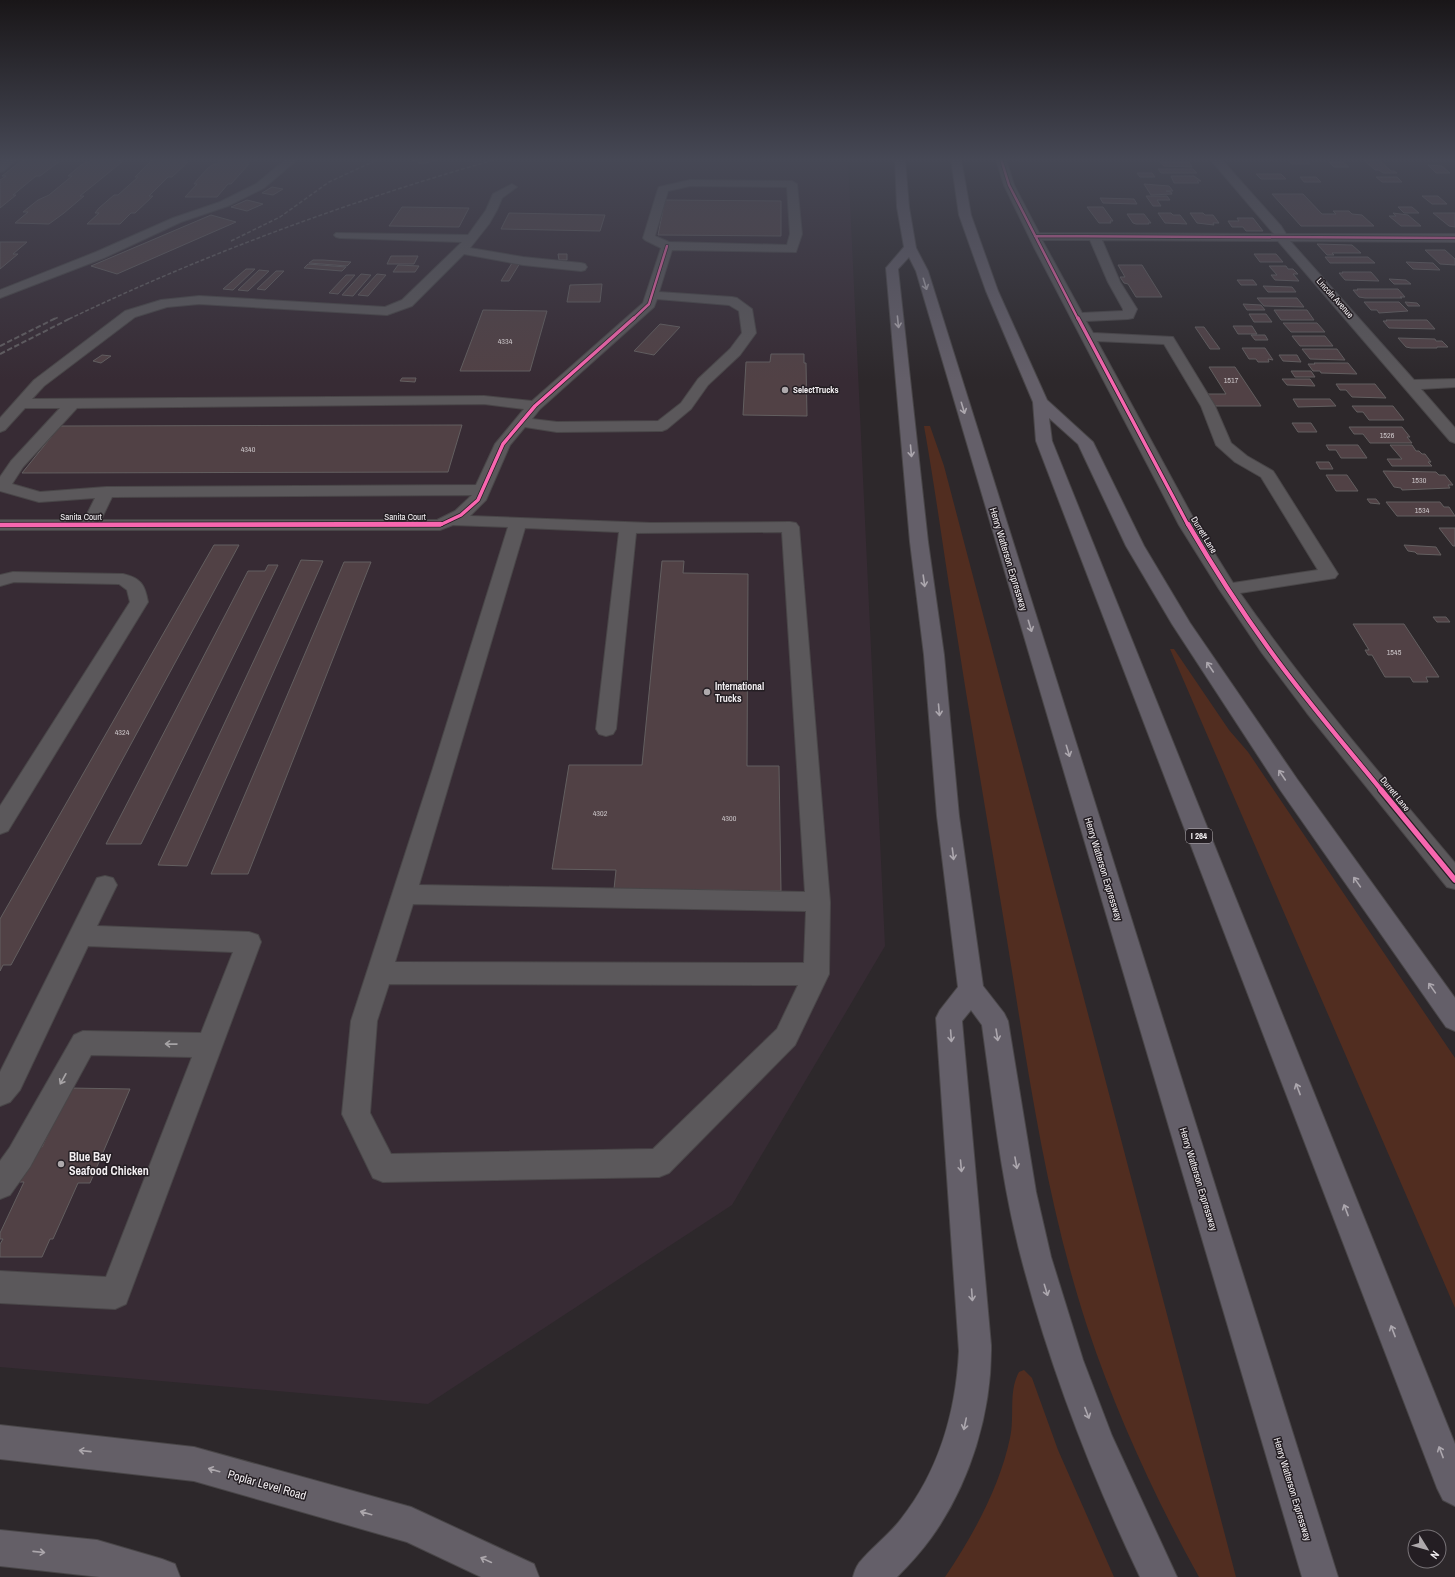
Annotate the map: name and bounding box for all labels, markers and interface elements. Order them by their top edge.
street label: Lincoln Avenue [1314,275,1356,321]
one-way arrow [922,277,929,290]
one-way arrow [894,315,902,328]
house number: 4334 [498,336,513,346]
house number: 1517 [1224,375,1239,385]
place label: SelectTrucks [793,384,839,396]
marker: SelectTrucks [780,385,790,395]
one-way arrow [960,402,967,415]
house number: 1526 [1380,430,1395,440]
house number: 4340 [241,444,256,454]
one-way arrow [907,444,914,457]
house number: 1530 [1412,475,1427,485]
house number: 1534 [1415,505,1430,515]
street label: Henry Watterson Expressway [987,506,1031,613]
street label: Sanita Court [60,511,102,523]
street label: Sanita Court [384,511,426,523]
street label: Durrett Lane [1188,514,1220,556]
one-way arrow [920,574,928,587]
one-way arrow [1027,620,1034,633]
house number: 1545 [1387,647,1402,657]
one-way arrow [1206,662,1214,673]
place label: International Trucks [715,680,764,705]
marker: International Trucks [702,687,712,697]
one-way arrow [935,703,942,716]
house number: 4324 [115,727,130,737]
one-way arrow [1065,744,1072,757]
one-way arrow [1278,770,1286,781]
street label: Durrett Lane [1377,774,1413,814]
house number: 4302 [593,808,608,818]
house number: 4300 [722,813,737,823]
street label: Henry Watterson Expressway [1082,816,1126,923]
road number: I 264 [1186,829,1212,843]
one-way arrow [949,847,957,860]
one-way arrow [1353,876,1361,887]
one-way arrow [1428,982,1436,993]
one-way arrow [993,1028,1001,1041]
one-way arrow [947,1029,954,1042]
one-way arrow [165,1040,178,1048]
one-way arrow [58,1073,66,1085]
one-way arrow [1294,1083,1302,1095]
street label: Henry Watterson Expressway [1177,1126,1221,1233]
place label: Blue Bay Seafood Chicken [69,1149,149,1179]
one-way arrow [1013,1156,1021,1169]
marker: Blue Bay Seafood Chicken [56,1159,66,1169]
one-way arrow [958,1159,965,1172]
one-way arrow [1342,1204,1349,1216]
one-way arrow [1043,1283,1050,1296]
one-way arrow [968,1288,975,1301]
one-way arrow [1389,1326,1397,1338]
one-way arrow [1083,1407,1091,1419]
one-way arrow [960,1417,968,1430]
street label: Henry Watterson Expressway [1271,1436,1315,1543]
one-way arrow [79,1447,92,1454]
one-way arrow [1436,1447,1444,1459]
one-way arrow [207,1466,220,1473]
street label: Poplar Level Road [226,1466,308,1504]
one-way arrow [359,1508,372,1516]
north arrow [1407,1529,1447,1569]
one-way arrow [32,1548,45,1556]
text: N [1427,1548,1443,1562]
one-way arrow [480,1556,492,1564]

